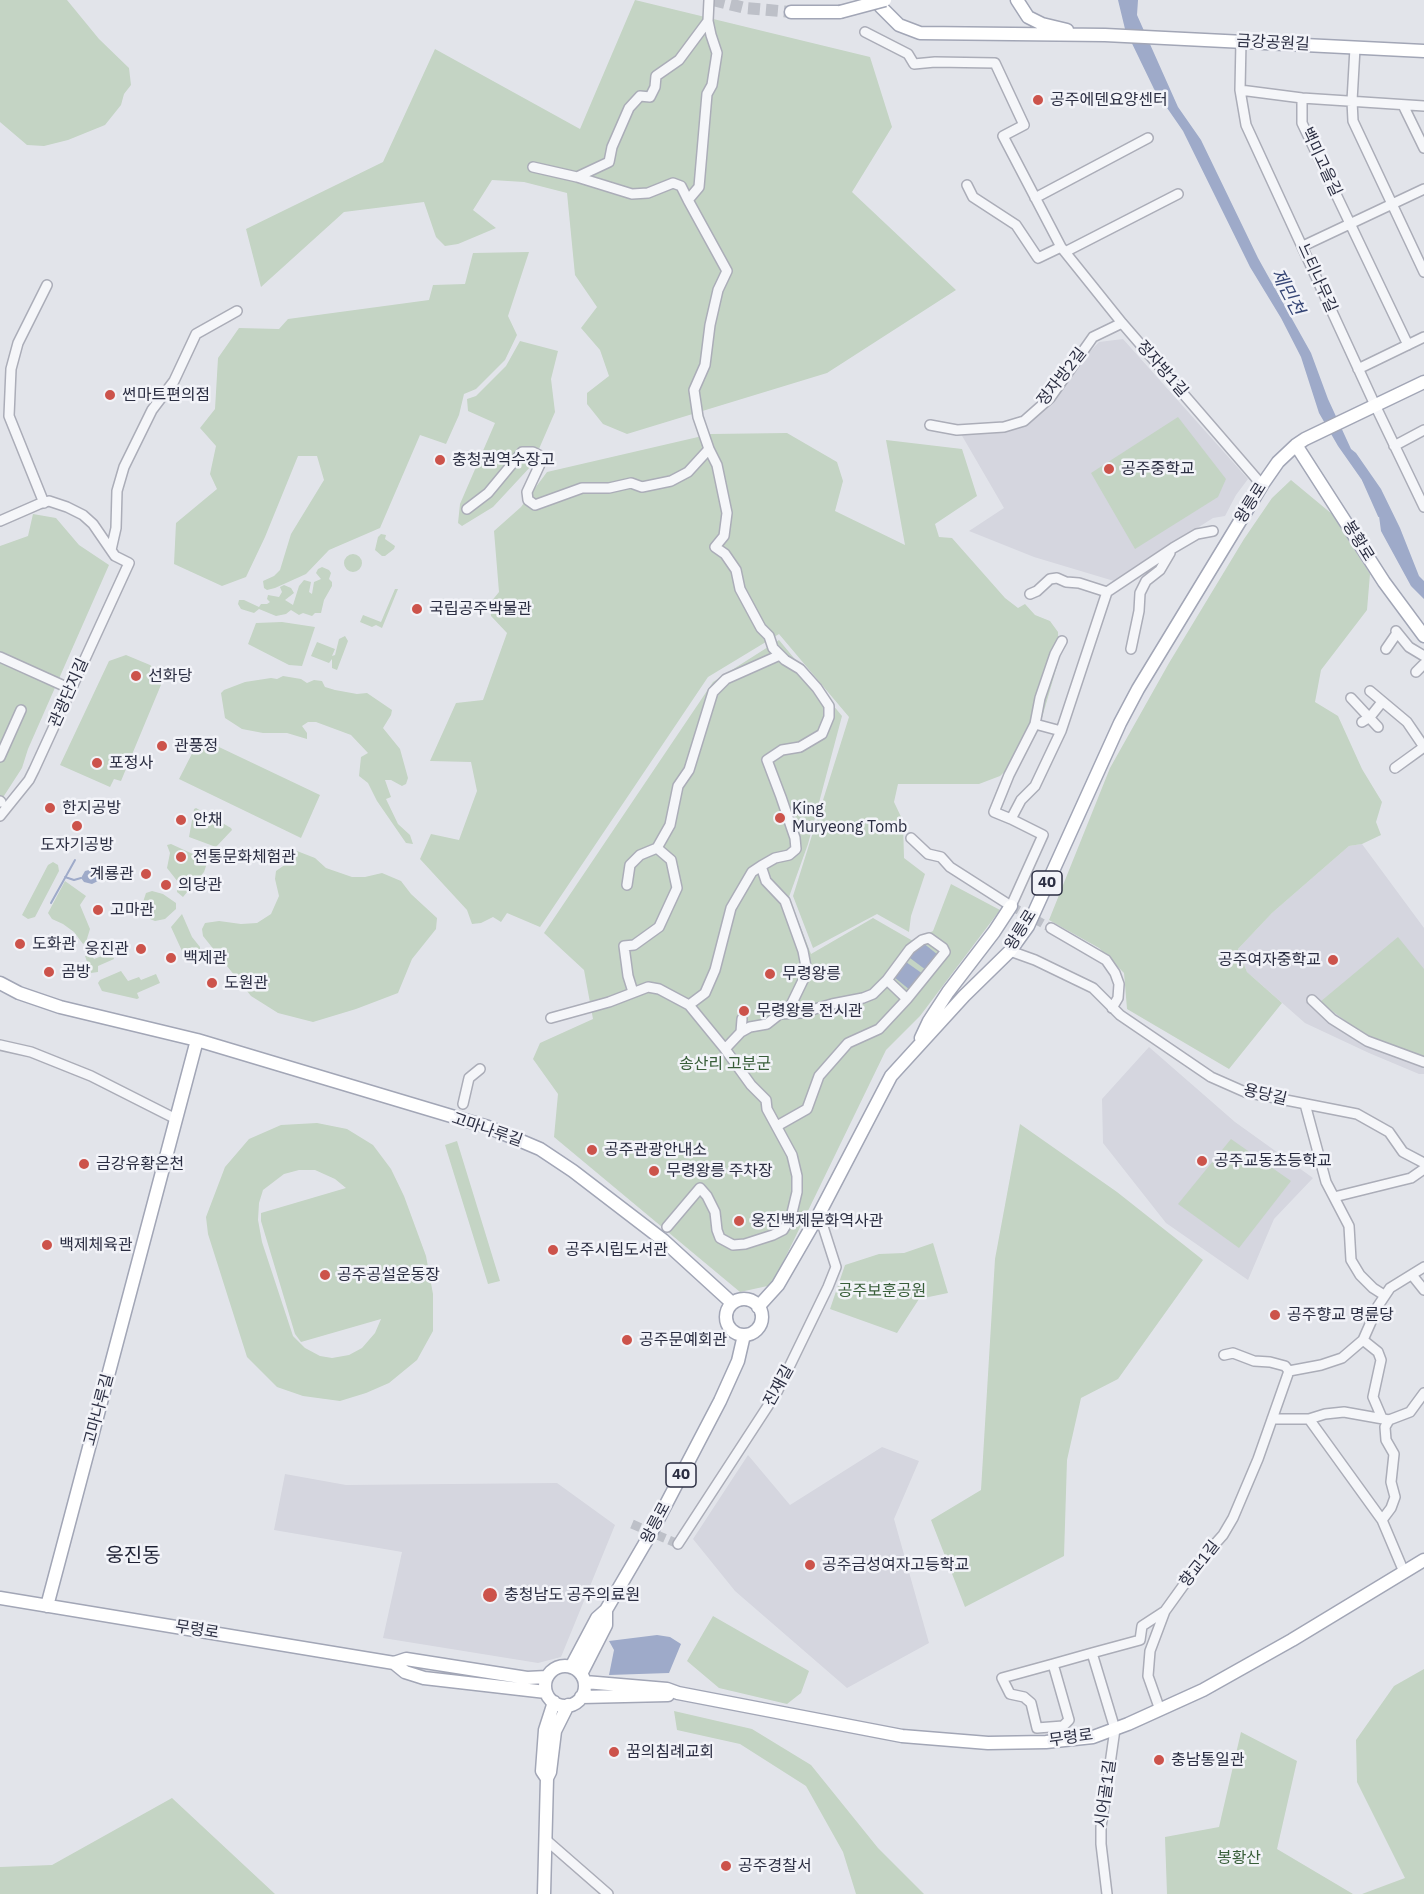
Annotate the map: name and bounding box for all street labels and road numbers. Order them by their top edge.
street label: 금강공원길 [1236,31,1310,55]
street label: 백미고을길 [1297,125,1345,199]
street label: 느티나무길 [1293,240,1341,316]
street label: 정자방1길 [1132,337,1192,401]
street label: 정자방2길 [1033,344,1091,410]
street label: 왕릉로 [1231,479,1271,527]
street label: 봉황로 [1338,517,1378,565]
street label: 관광단지길 [45,655,93,731]
road number: 40 [1032,871,1062,895]
street label: 왕릉로 [1001,906,1041,954]
street label: 용당길 [1241,1081,1289,1109]
street label: 고마나루길 [449,1109,525,1151]
street label: 진재길 [760,1362,798,1410]
street label: 고마나루길 [80,1372,118,1448]
road number: 40 [666,1463,696,1487]
street label: 왕릉로 [637,1499,675,1547]
street label: 향교1길 [1176,1537,1224,1591]
street label: 무령로 [174,1617,220,1643]
street label: 무령로 [1048,1725,1094,1751]
street label: 시어골1길 [1092,1759,1120,1829]

